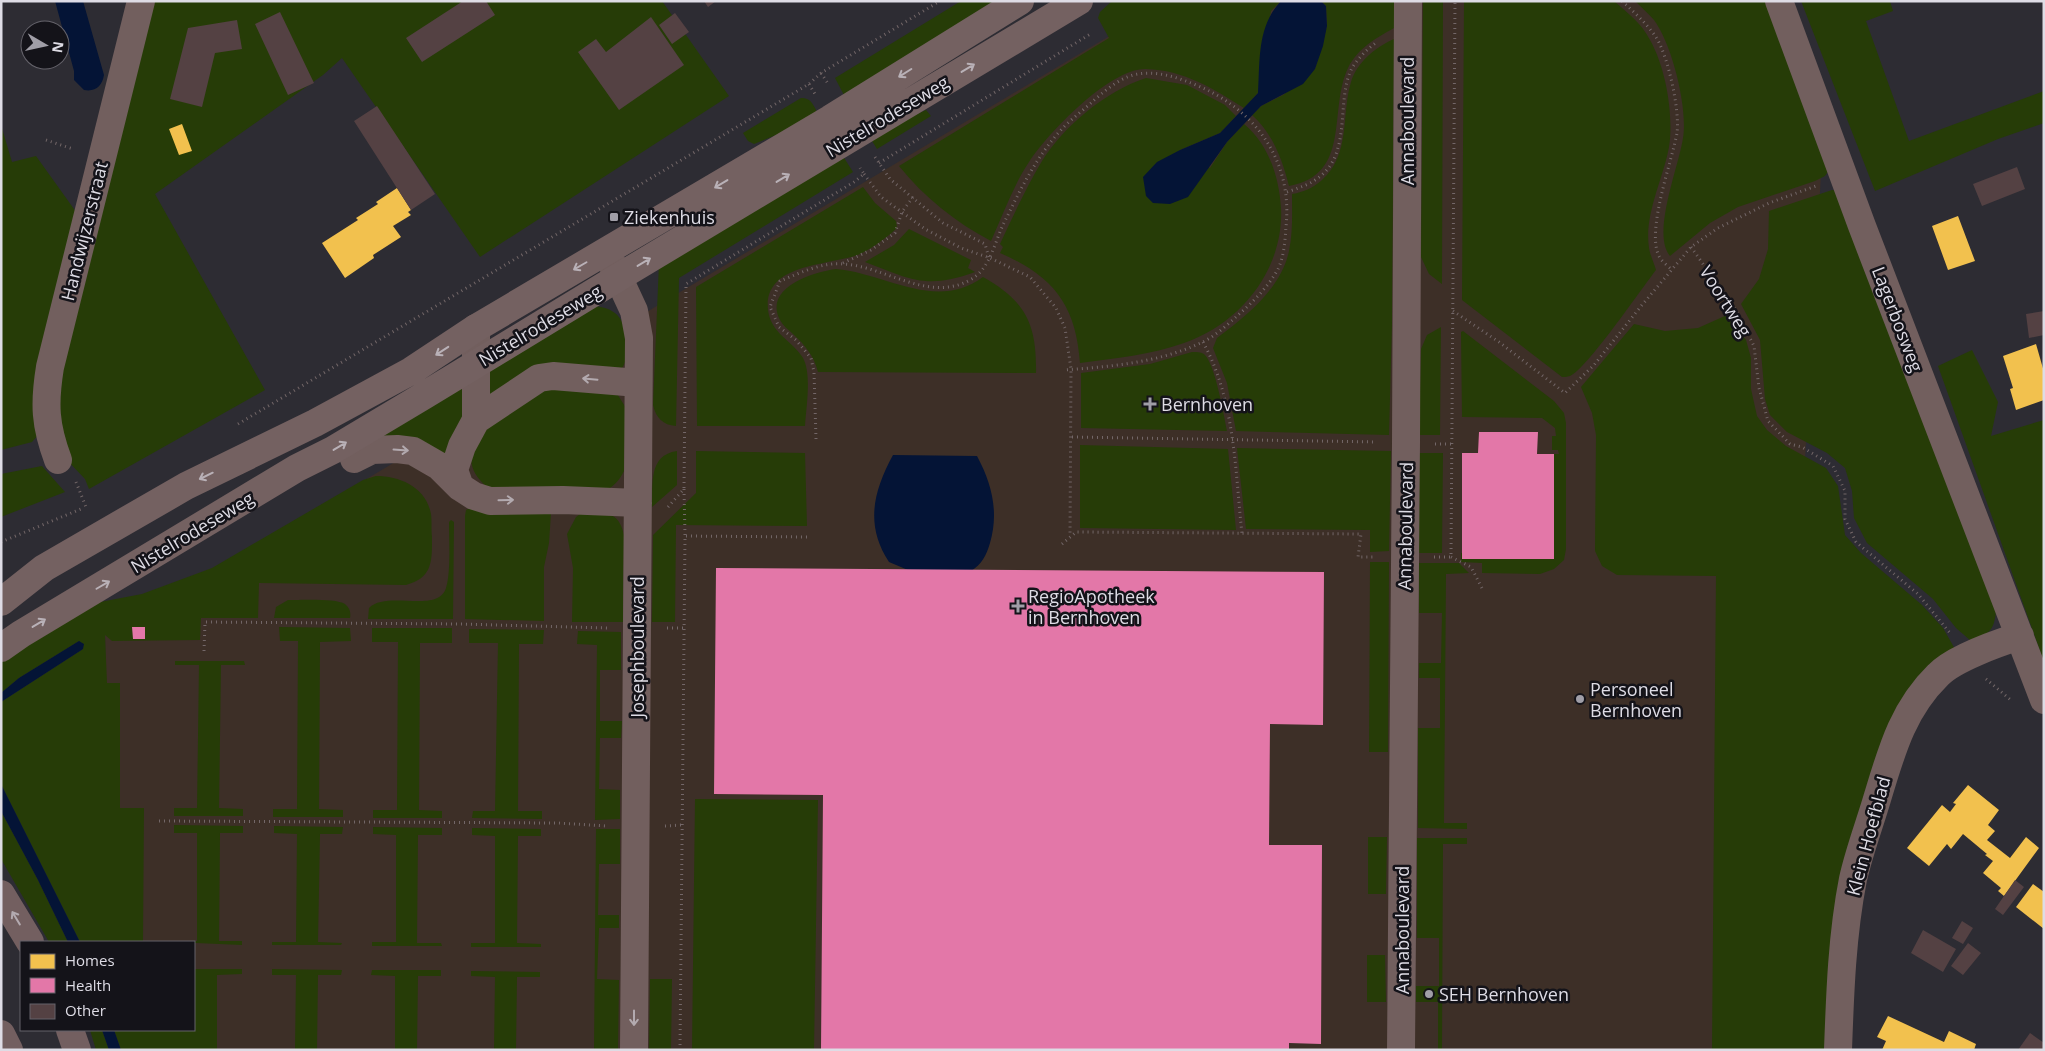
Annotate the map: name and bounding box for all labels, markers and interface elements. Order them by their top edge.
north arrow [20,20,70,70]
text: N [48,40,69,54]
street label: Annaboulevard [1395,57,1419,185]
one-way arrow [960,63,974,73]
one-way arrow [898,69,912,79]
street label: Nistelrodeseweg [821,70,953,162]
street label: Handwijzerstraat [55,159,113,303]
one-way arrow [776,173,790,183]
one-way arrow [714,180,728,190]
place label: Ziekenhuis [624,205,715,229]
marker: Ziekenhuis [608,211,620,223]
one-way arrow [636,256,650,266]
street label: Voortweg [1695,261,1757,341]
one-way arrow [574,262,588,272]
street label: Lagerbosweg [1867,263,1929,375]
street label: Nistelrodeseweg [474,279,606,371]
one-way arrow [435,346,449,356]
one-way arrow [582,374,598,384]
place label: Bernhoven [1161,392,1253,416]
marker: Bernhoven [1143,397,1157,411]
one-way arrow [333,440,347,450]
one-way arrow [393,446,409,455]
street label: Annaboulevard [1392,462,1418,590]
one-way arrow [199,472,214,481]
street label: Nistelrodeseweg [126,486,258,578]
one-way arrow [497,495,513,505]
street label: Josephboulevard [625,576,649,720]
one-way arrow [95,580,110,590]
place label: RegioApotheek in Bernhoven [1028,584,1155,629]
marker: RegioApotheek in Bernhoven [1012,600,1024,612]
one-way arrow [31,618,45,628]
place label: Personeel Bernhoven [1590,677,1682,722]
marker: Personeel Bernhoven [1574,693,1586,705]
street label: Klein Hoefblad [1841,774,1895,898]
street label: Annaboulevard [1390,866,1414,994]
one-way arrow [10,911,20,925]
legend [20,941,195,1031]
text: Homes [65,950,115,970]
text: Health [65,975,111,995]
place label: SEH Bernhoven [1439,982,1569,1006]
marker: SEH Bernhoven [1423,988,1435,1000]
text: Other [65,1000,106,1020]
one-way arrow [629,1010,639,1026]

